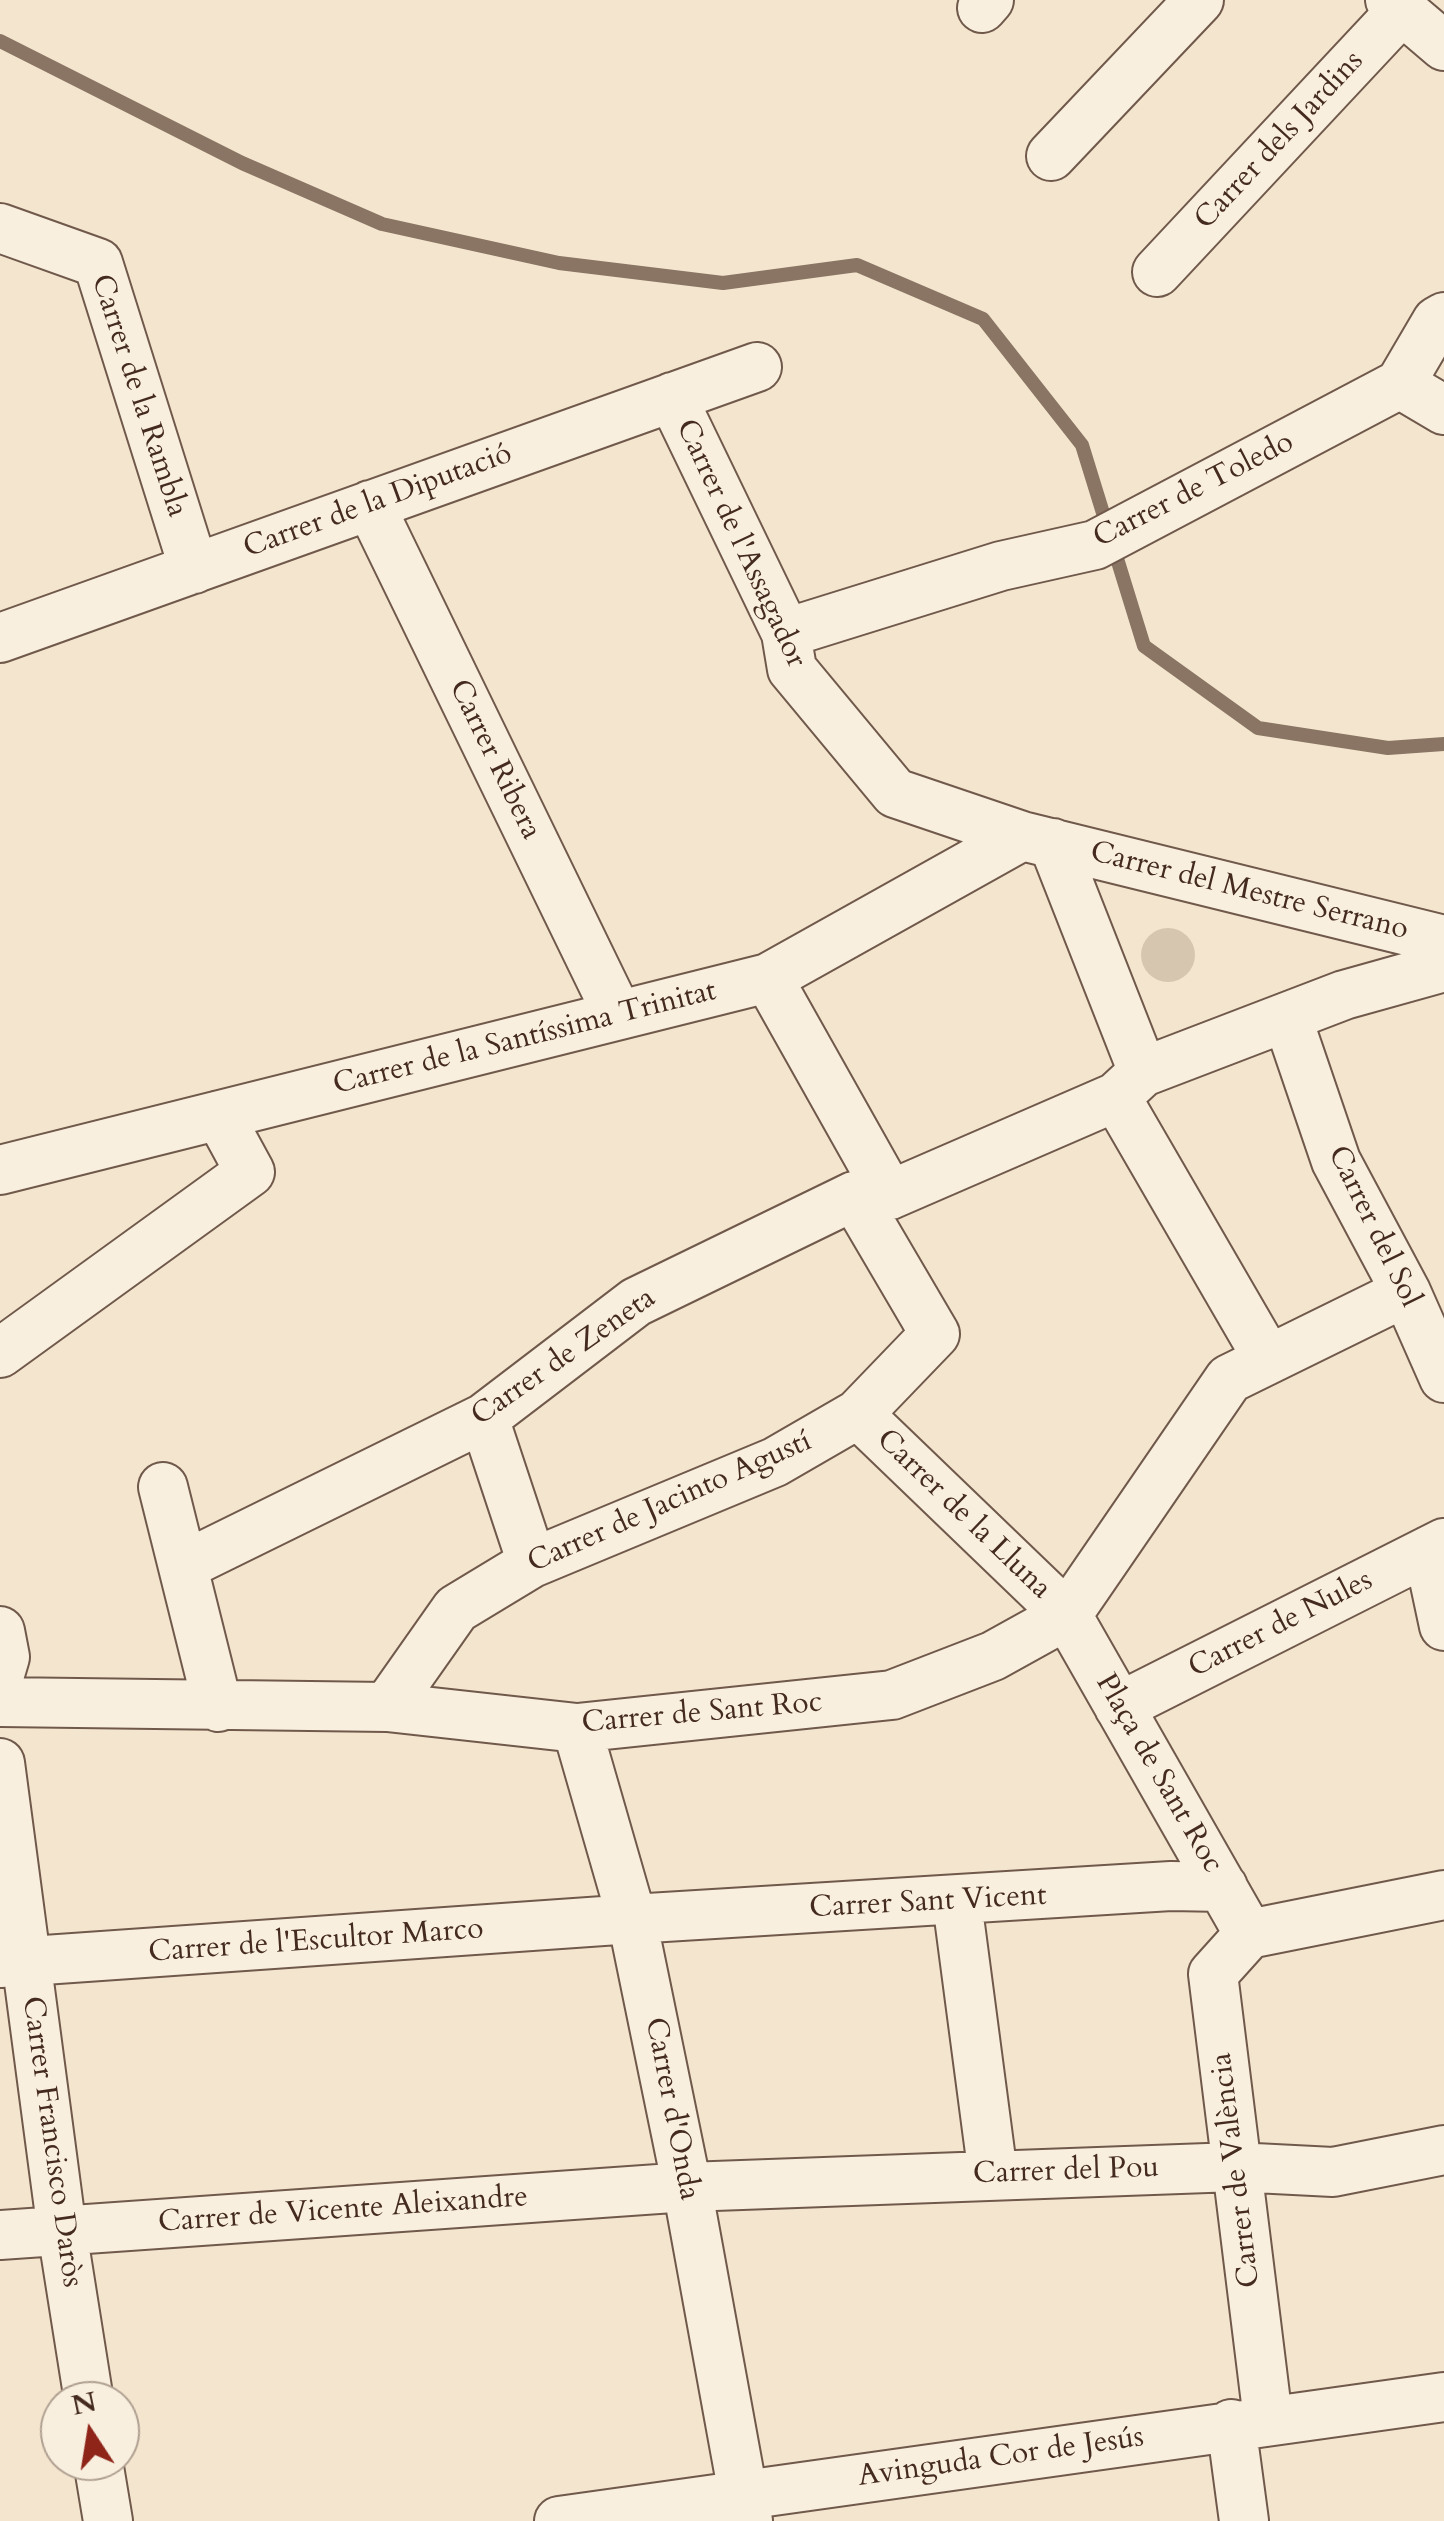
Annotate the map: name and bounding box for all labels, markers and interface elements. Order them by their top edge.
street label: Carrer dels Jardins [1188,44,1372,238]
street label: Carrer de la Rambla [82,270,194,522]
street label: Carrer de l'Assagador [667,414,813,674]
street label: Carrer de Toledo [1088,425,1300,557]
street label: Carrer de la Diputació [239,437,517,567]
street label: Carrer Ribera [440,674,548,846]
street label: Carrer del Mestre Serrano [1086,835,1412,949]
street label: Carrer de la Santíssima Trinitat [330,974,720,1104]
street label: Carrer del Sol [1319,1141,1427,1313]
street label: Carrer de Zeneta [465,1281,663,1435]
street label: Carrer de la Lluna [868,1423,1058,1607]
street label: Carrer de Jacinto Agustí [523,1424,817,1582]
street label: Carrer de Nules [1183,1563,1379,1687]
street label: Plaça de Sant Roc [1086,1668,1230,1880]
street label: Carrer de Sant Roc [580,1686,824,1742]
street label: Carrer Sant Vicent [809,1879,1047,1927]
street label: Carrer de l'Escultor Marco [147,1912,485,1972]
street label: Carrer Francisco Daròs [13,1994,89,2290]
street label: Carrer d'Onda [636,2015,706,2203]
street label: Carrer de València [1205,2050,1269,2290]
street label: Carrer del Pou [972,2151,1160,2193]
street label: Carrer de Vicente Aleixandre [157,2180,529,2242]
north arrow [40,2381,140,2481]
text: N [68,2383,100,2425]
street label: Avinguda Cor de Jesús [856,2420,1146,2496]

